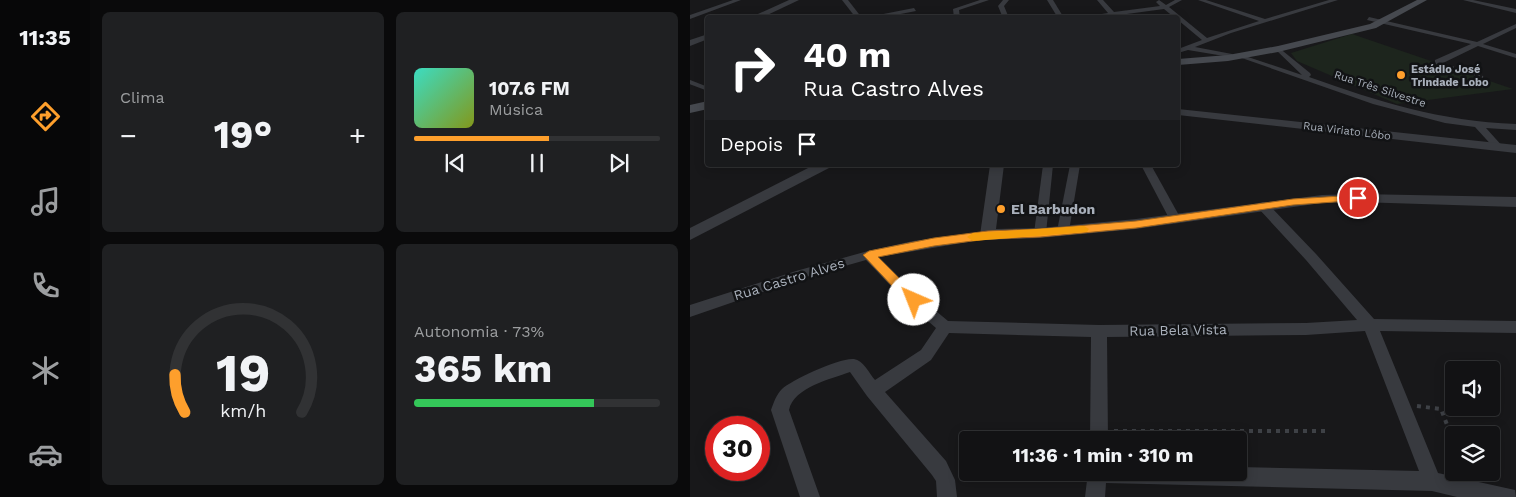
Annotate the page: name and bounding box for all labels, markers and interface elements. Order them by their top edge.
text: 11:35 [19,25,71,50]
text: 40 m [803,34,891,76]
icon: right [720,35,785,100]
place label: Estádio José Trindade Lobo [1411,63,1489,89]
street label: Rua Três Silvestre [1332,68,1428,110]
marker: Estádio José Trindade Lobo [1395,69,1407,81]
text: Rua Castro Alves [803,76,984,101]
text: 107.6 FM [489,77,570,100]
text: Clima [120,88,164,107]
icon: directions [28,99,63,134]
text: Música [489,100,543,119]
text: 19° [214,113,272,157]
text: − [120,119,137,152]
text: + [349,119,366,152]
street label: Rua Viriato Lôbo [1302,119,1392,143]
icon: arrive [793,130,821,158]
text: Depois [720,133,783,156]
icon: previous [441,149,469,177]
icon: pause [523,149,551,177]
icon: next [605,149,633,177]
pin [1337,177,1379,219]
icon: music [28,184,63,219]
icon: arrive [1344,184,1372,212]
place label: El Barbudon [1011,201,1095,217]
marker: El Barbudon [995,203,1007,215]
street label: Rua Castro Alves [732,255,846,303]
icon: phone [28,268,63,303]
position arrow [887,273,939,325]
street label: Rua Bela Vista [1129,321,1227,339]
text: Autonomia · 73% [414,322,544,341]
text: 19 [216,343,270,404]
text: 365 km [414,347,552,391]
icon: climate [28,353,63,388]
map controls [1445,361,1500,481]
button: sound [1445,361,1500,416]
text: km/h [220,400,266,421]
speed limit sign: 30 [705,416,770,481]
button: layers [1445,426,1500,481]
icon: car [28,437,63,472]
text: 11:36 · 1 min · 310 m [1013,444,1193,467]

